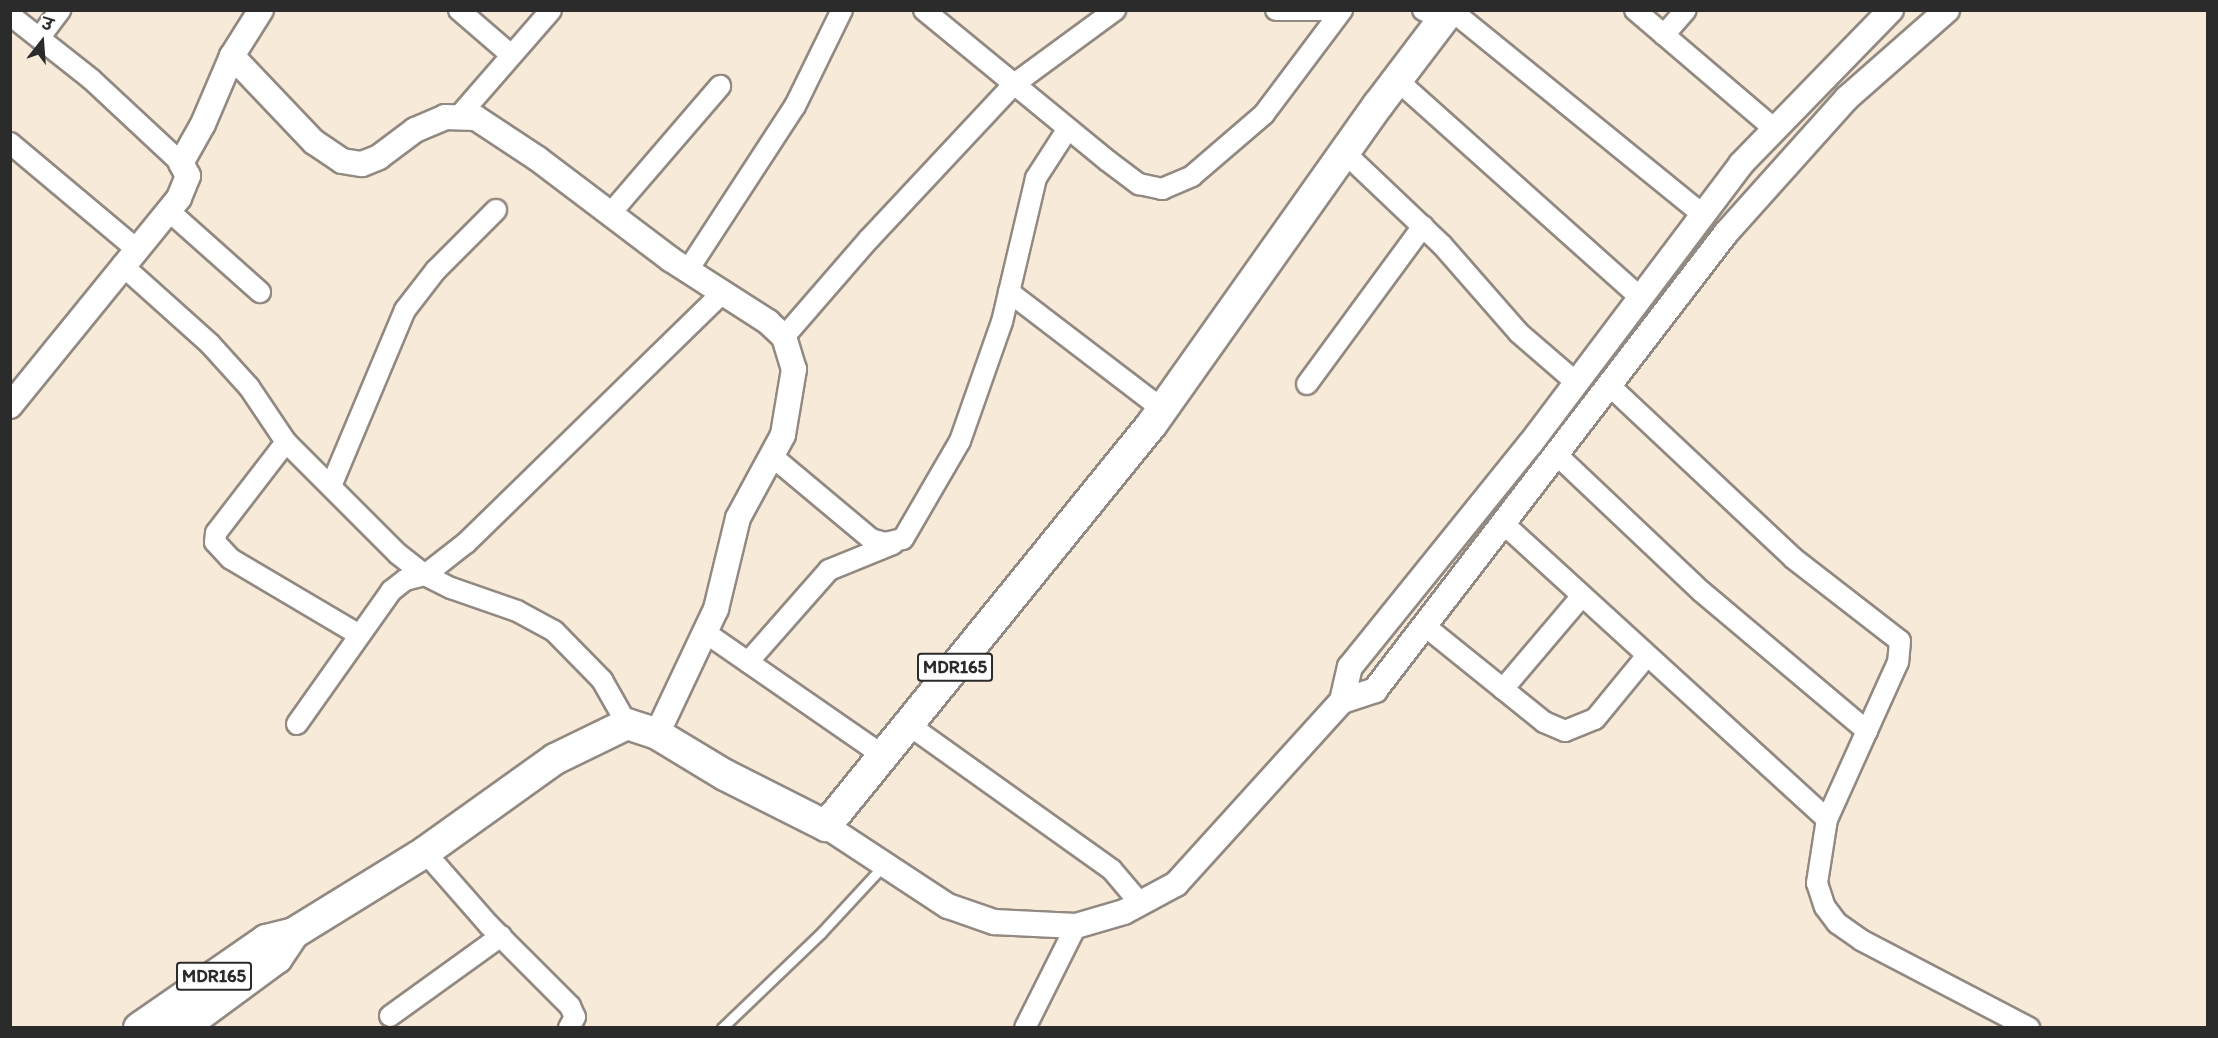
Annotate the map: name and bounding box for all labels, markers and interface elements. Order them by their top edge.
north arrow [12,12,72,72]
text: उ [40,14,55,35]
road number: MDR165 [916,652,994,682]
road number: MDR165 [175,961,253,991]

